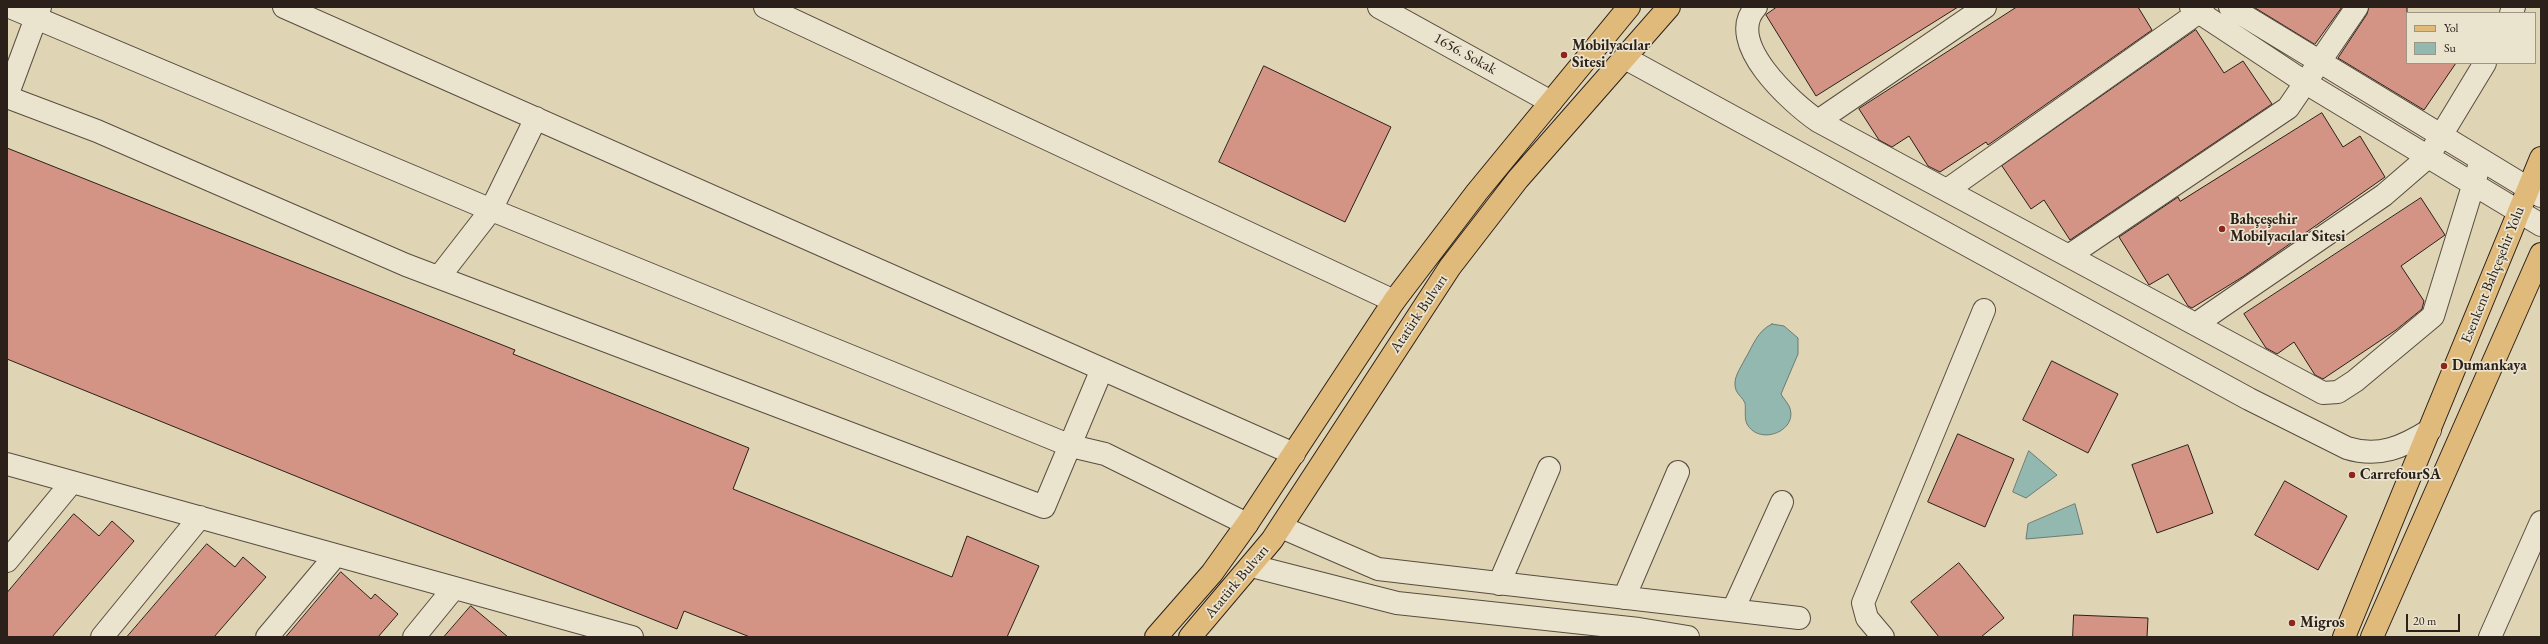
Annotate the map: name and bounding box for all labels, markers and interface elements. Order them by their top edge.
legend [2406,12,2536,64]
text: Yol [2444,20,2458,36]
street label: 1656. Sokak [1430,29,1500,79]
place label: Mobilyacılar Sitesi [1572,37,1650,72]
text: Su [2444,40,2456,56]
marker: Mobilyacılar Sitesi [1559,50,1569,60]
street label: Esenkent Bahçeşehir Yolu [2457,204,2529,346]
place label: Bahçeşehir Mobilyacılar Sitesi [2230,211,2345,246]
marker: Bahçeşehir Mobilyacılar Sitesi [2217,224,2227,234]
street label: Atatürk Bulvarı [1386,272,1452,356]
place label: Dumankaya [2452,357,2527,375]
marker: Dumankaya [2439,361,2449,371]
place label: CarrefourSA [2360,466,2441,484]
marker: CarrefourSA [2347,470,2357,480]
street label: Atatürk Bulvarı [1201,542,1273,622]
scale bar [2408,606,2462,632]
text: 20 m [2413,613,2436,629]
place label: Migros [2300,614,2345,632]
marker: Migros [2287,618,2297,628]

